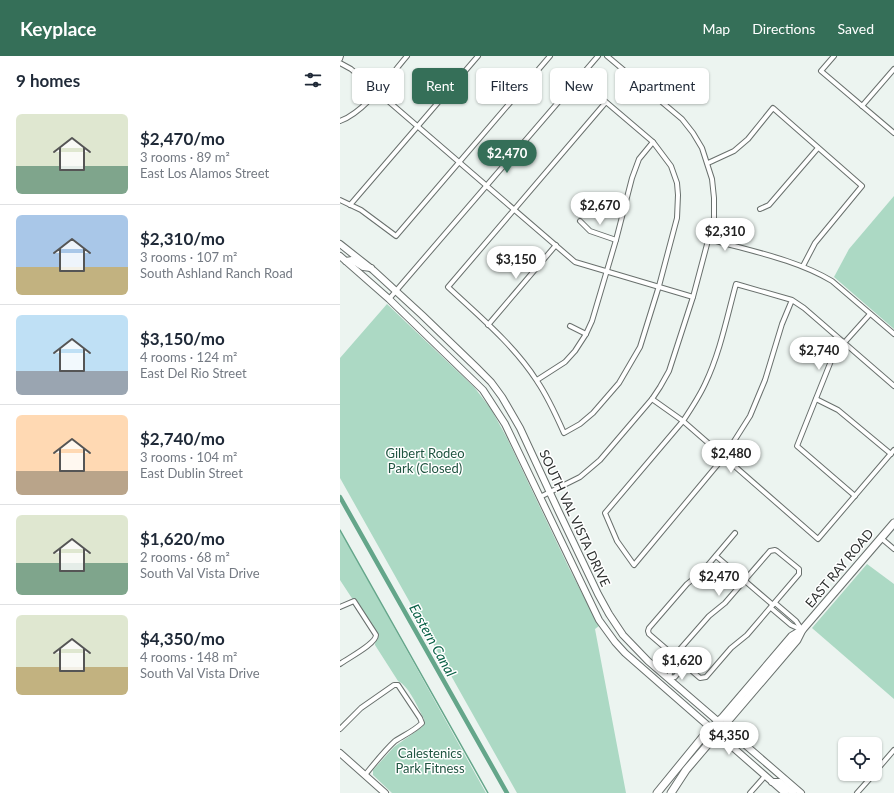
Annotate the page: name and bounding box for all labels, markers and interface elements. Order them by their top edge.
text: Keyplace [20,17,97,40]
text: Map [703,20,730,37]
text: Directions [752,20,815,37]
text: Saved [837,20,874,37]
chip: Buy [352,68,404,104]
chip: Rent [412,68,468,104]
chip: Filters [476,68,542,104]
chip: New [550,68,607,104]
chip: Apartment [615,68,709,104]
icon: filters [302,69,324,91]
text: 9 homes [16,70,80,91]
text: $2,470/mo [140,128,225,149]
icon: home [48,130,96,178]
pin: $2,470 [474,140,540,174]
text: $2,470 [487,145,527,161]
text: 3 rooms · 89 m² [140,149,230,165]
text: East Los Alamos Street [140,165,269,181]
pin: $2,670 [567,192,633,226]
text: $2,670 [580,197,620,213]
pin: $2,310 [692,218,758,252]
text: $2,310 [705,223,745,239]
text: $2,310/mo [140,228,225,249]
icon: home [48,231,96,279]
pin: $3,150 [483,246,549,280]
text: 3 rooms · 107 m² [140,249,237,265]
text: $3,150 [496,251,536,267]
text: South Ashland Ranch Road [140,265,293,281]
text: $3,150/mo [140,328,225,349]
icon: home [48,331,96,379]
pin: $2,740 [786,337,852,371]
text: $2,740 [799,342,839,358]
text: 4 rooms · 124 m² [140,349,237,365]
text: East Del Rio Street [140,365,247,381]
text: $2,740/mo [140,428,225,449]
icon: home [48,431,96,479]
pin: $2,480 [698,440,764,474]
park label: Gilbert Rodeo Park (Closed) [385,445,465,476]
text: $2,480 [711,445,751,461]
street label: SOUTH VAL VISTA DRIVE [536,447,614,589]
text: 3 rooms · 104 m² [140,449,237,465]
text: East Dublin Street [140,465,243,481]
street label: EAST RAY ROAD [801,525,877,611]
text: $1,620/mo [140,528,225,549]
icon: home [48,531,96,579]
text: 2 rooms · 68 m² [140,549,230,565]
pin: $2,470 [686,563,752,597]
text: South Val Vista Drive [140,565,260,581]
text: $2,470 [699,568,739,584]
water label: Eastern Canal [406,601,460,679]
text: $4,350/mo [140,628,225,649]
icon: home [48,631,96,679]
pin: $1,620 [649,647,715,681]
text: 4 rooms · 148 m² [140,649,237,665]
text: $1,620 [662,652,702,668]
text: South Val Vista Drive [140,665,260,681]
pin: $4,350 [696,722,762,756]
text: $4,350 [709,727,749,743]
map controls [838,737,882,781]
button: locate [838,737,882,781]
park label: Calestenics Park Fitness [395,745,465,776]

